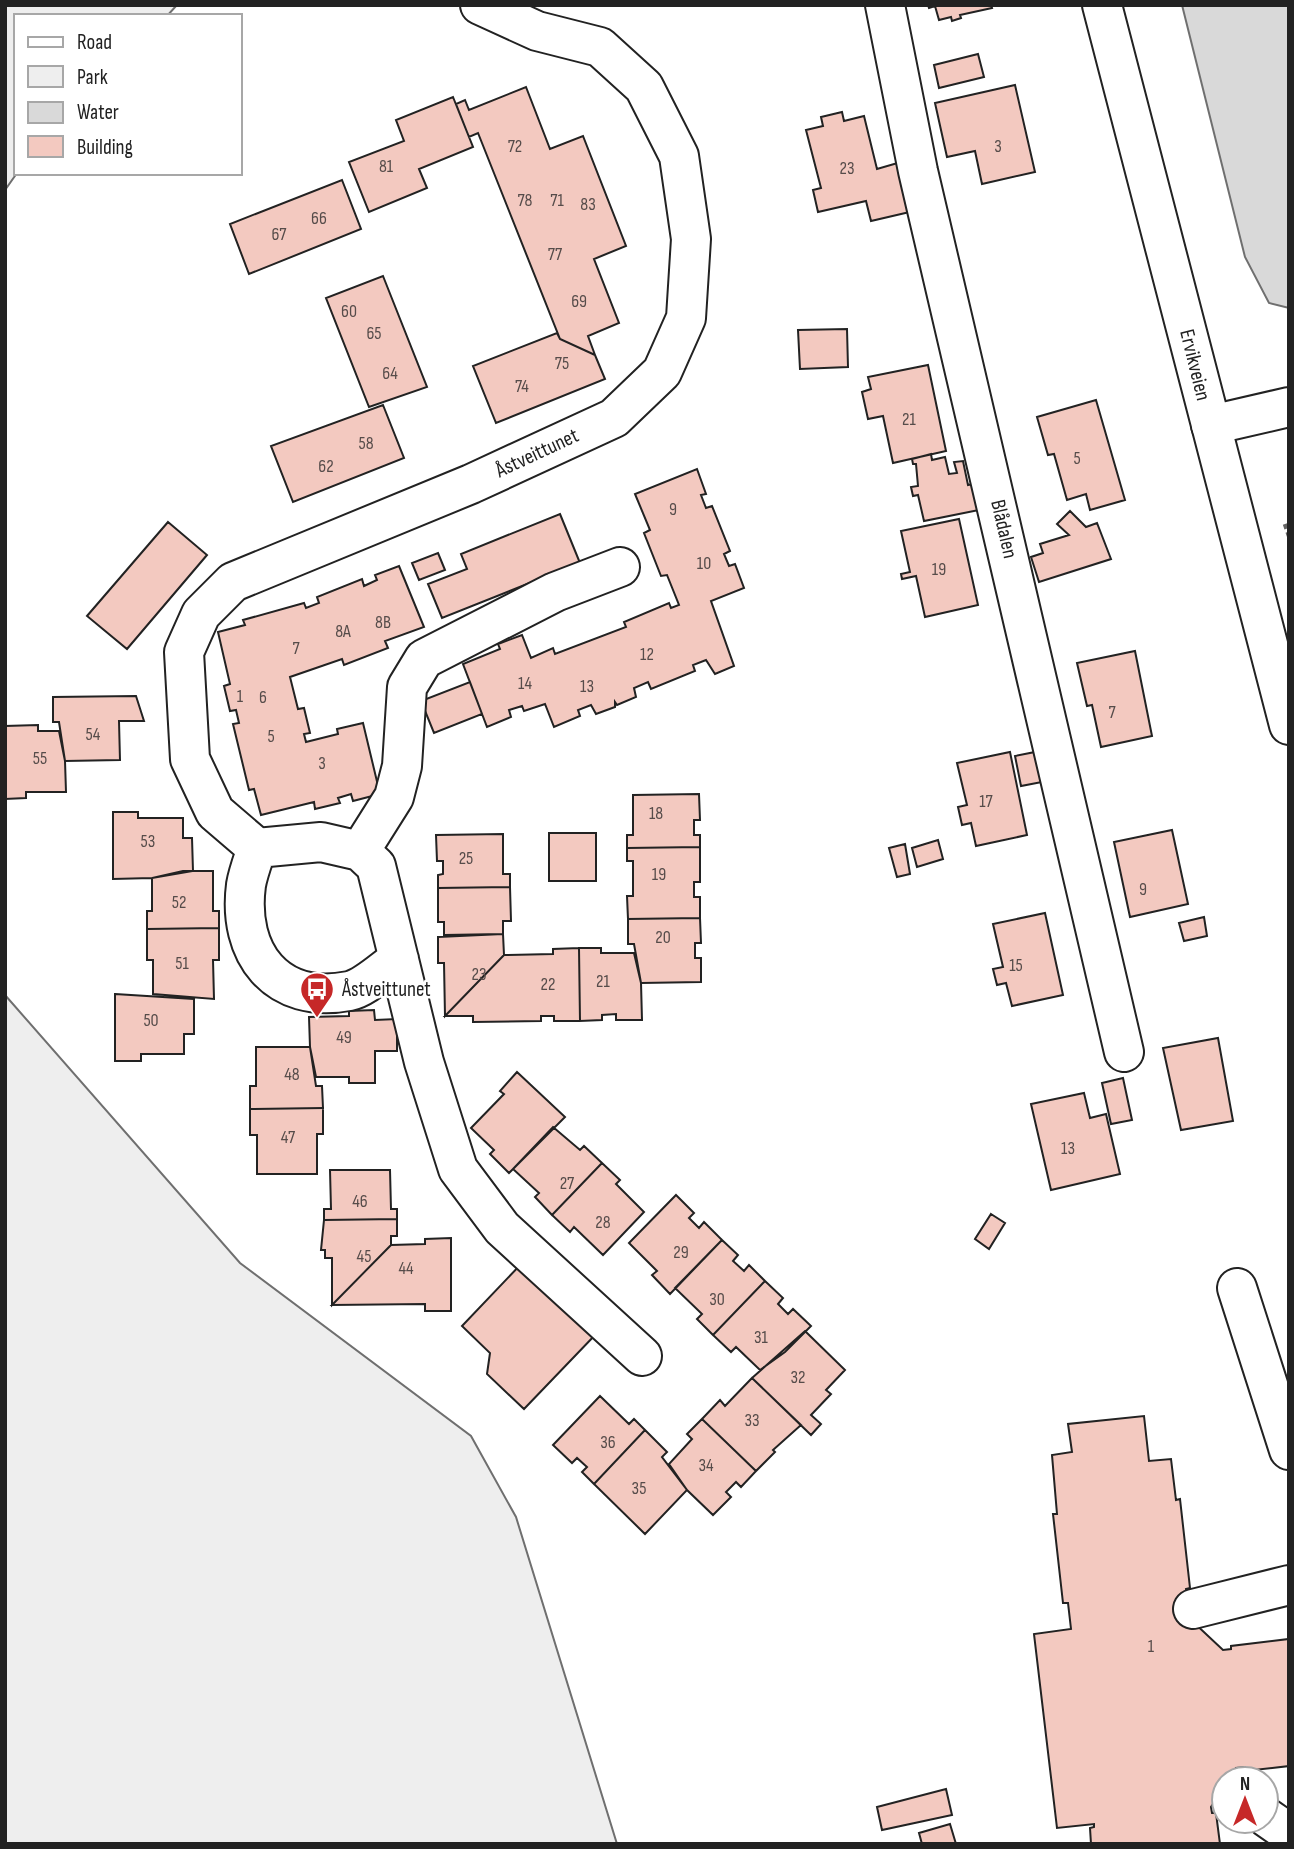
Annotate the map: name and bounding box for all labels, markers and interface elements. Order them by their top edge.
legend [14,14,242,175]
text: Road [77,30,112,55]
text: Park [77,65,108,90]
text: Water [77,100,119,125]
text: Building [77,135,133,160]
house number: 72 [508,136,522,157]
house number: 3 [994,136,1002,157]
house number: 81 [379,156,394,177]
house number: 23 [840,158,855,179]
house number: 78 [517,190,533,211]
house number: 71 [550,190,564,211]
house number: 83 [580,194,596,215]
house number: 66 [311,208,327,229]
house number: 67 [271,224,287,245]
house number: 77 [548,244,563,265]
house number: 69 [571,291,587,312]
house number: 60 [341,301,357,322]
house number: 65 [366,323,382,344]
street label: Ervikveien [1174,327,1216,403]
house number: 75 [555,353,569,374]
house number: 64 [382,363,398,384]
house number: 74 [515,376,529,397]
house number: 21 [902,409,917,430]
street label: Åstveittunet [491,423,582,483]
house number: 58 [358,433,374,454]
house number: 5 [1073,448,1081,469]
house number: 62 [318,456,334,477]
street label: Blådalen [985,497,1023,561]
house number: 9 [669,499,677,520]
house number: 10 [697,553,711,574]
house number: 19 [932,559,946,580]
house number: 8B [375,612,391,633]
house number: 8A [335,621,351,642]
house number: 7 [292,638,300,659]
house number: 12 [640,644,654,665]
house number: 14 [518,673,532,694]
house number: 13 [580,676,594,697]
house number: 1 [237,686,244,707]
house number: 6 [259,687,267,708]
house number: 7 [1108,702,1116,723]
house number: 54 [86,724,101,745]
house number: 5 [267,726,275,747]
house number: 55 [33,748,47,769]
house number: 3 [318,753,326,774]
house number: 17 [979,791,994,812]
house number: 18 [649,803,663,824]
house number: 53 [141,831,155,852]
house number: 25 [459,848,473,869]
house number: 19 [652,864,666,885]
house number: 9 [1139,879,1147,900]
house number: 52 [172,892,186,913]
house number: 20 [655,927,671,948]
house number: 51 [175,953,189,974]
house number: 15 [1009,955,1023,976]
house number: 23 [472,964,487,985]
bus stop icon: Åstveittunet [298,970,336,1019]
house number: 21 [596,971,611,992]
house number: 22 [541,974,555,995]
place label: Åstveittunet [341,977,431,1002]
house number: 50 [143,1010,159,1031]
house number: 49 [336,1027,352,1048]
house number: 48 [284,1064,300,1085]
house number: 47 [281,1127,296,1148]
house number: 13 [1061,1138,1075,1159]
house number: 27 [560,1173,575,1194]
house number: 46 [352,1191,368,1212]
house number: 28 [595,1212,611,1233]
house number: 29 [673,1242,689,1263]
house number: 45 [357,1246,371,1267]
house number: 44 [398,1258,414,1279]
house number: 30 [709,1289,725,1310]
house number: 31 [754,1327,769,1348]
house number: 32 [791,1367,805,1388]
house number: 33 [744,1410,760,1431]
house number: 36 [600,1432,616,1453]
house number: 34 [698,1455,714,1476]
house number: 35 [632,1478,646,1499]
house number: 1 [1148,1636,1155,1657]
north arrow [1210,1765,1280,1835]
text: N [1240,1773,1250,1796]

